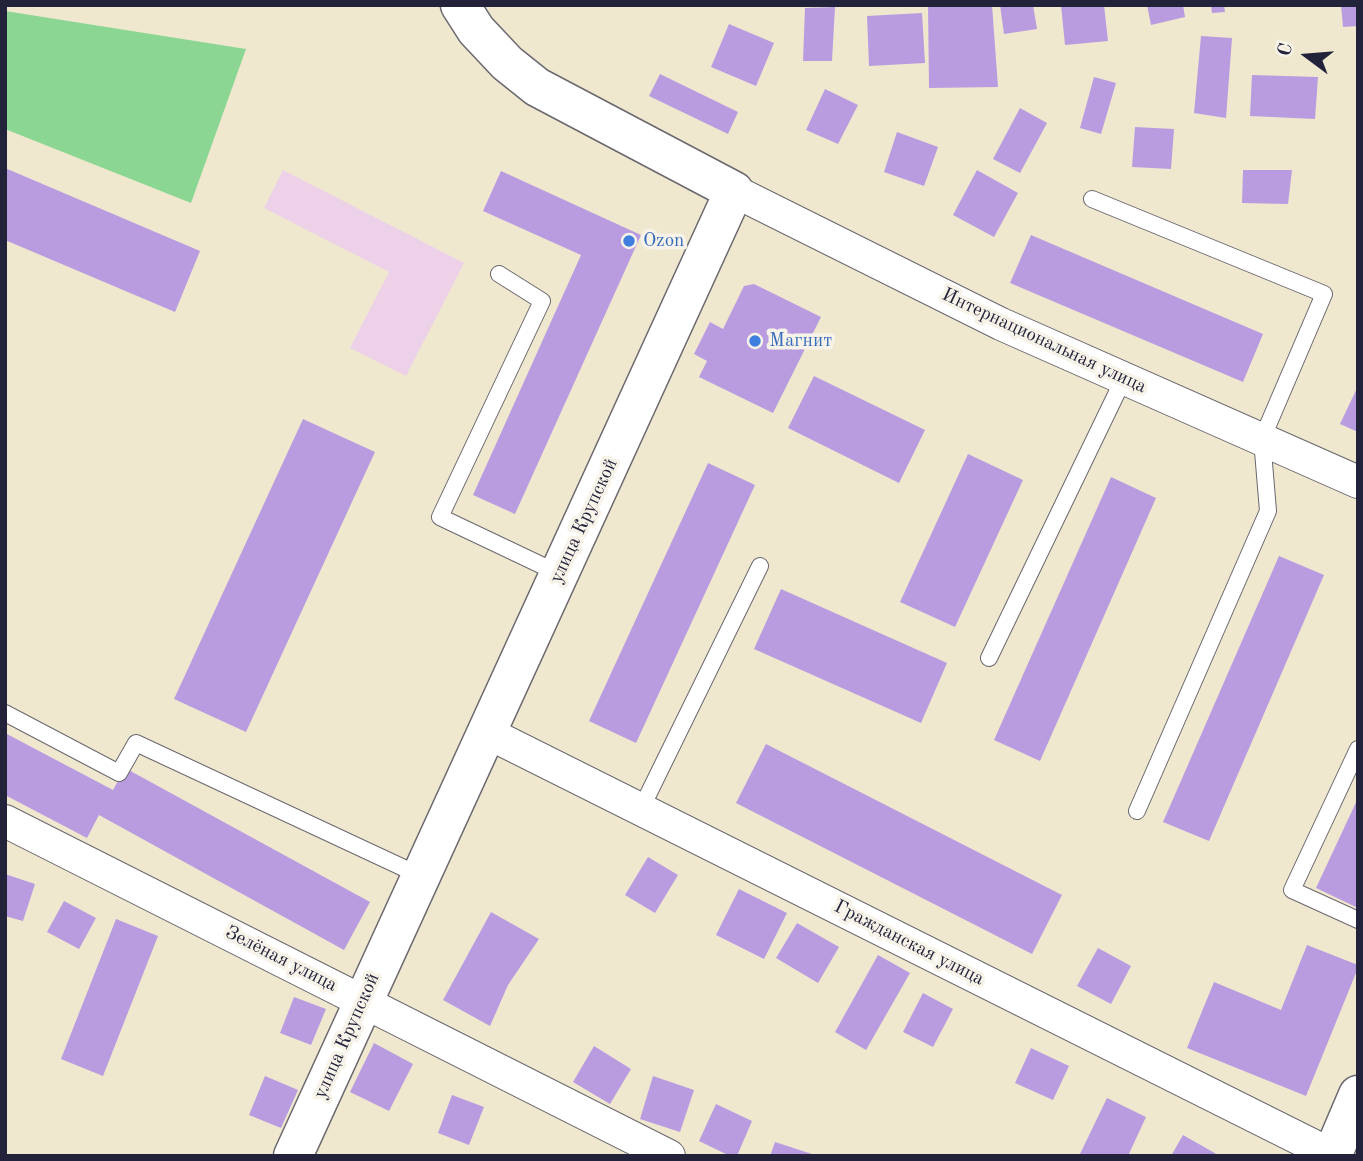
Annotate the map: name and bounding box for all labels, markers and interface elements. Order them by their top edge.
north arrow [1272,21,1342,91]
text: С [1275,41,1297,59]
place label: Ozon [643,230,684,252]
marker: Ozon [621,233,637,249]
street label: Интернациональная улица [938,283,1150,399]
place label: Магнит [769,330,832,352]
marker: Магнит [747,333,763,349]
street label: улица Крупской [545,455,623,587]
street label: Гражданская улица [830,895,988,991]
street label: Зелёная улица [221,921,341,997]
street label: улица Крупской [309,970,385,1102]

